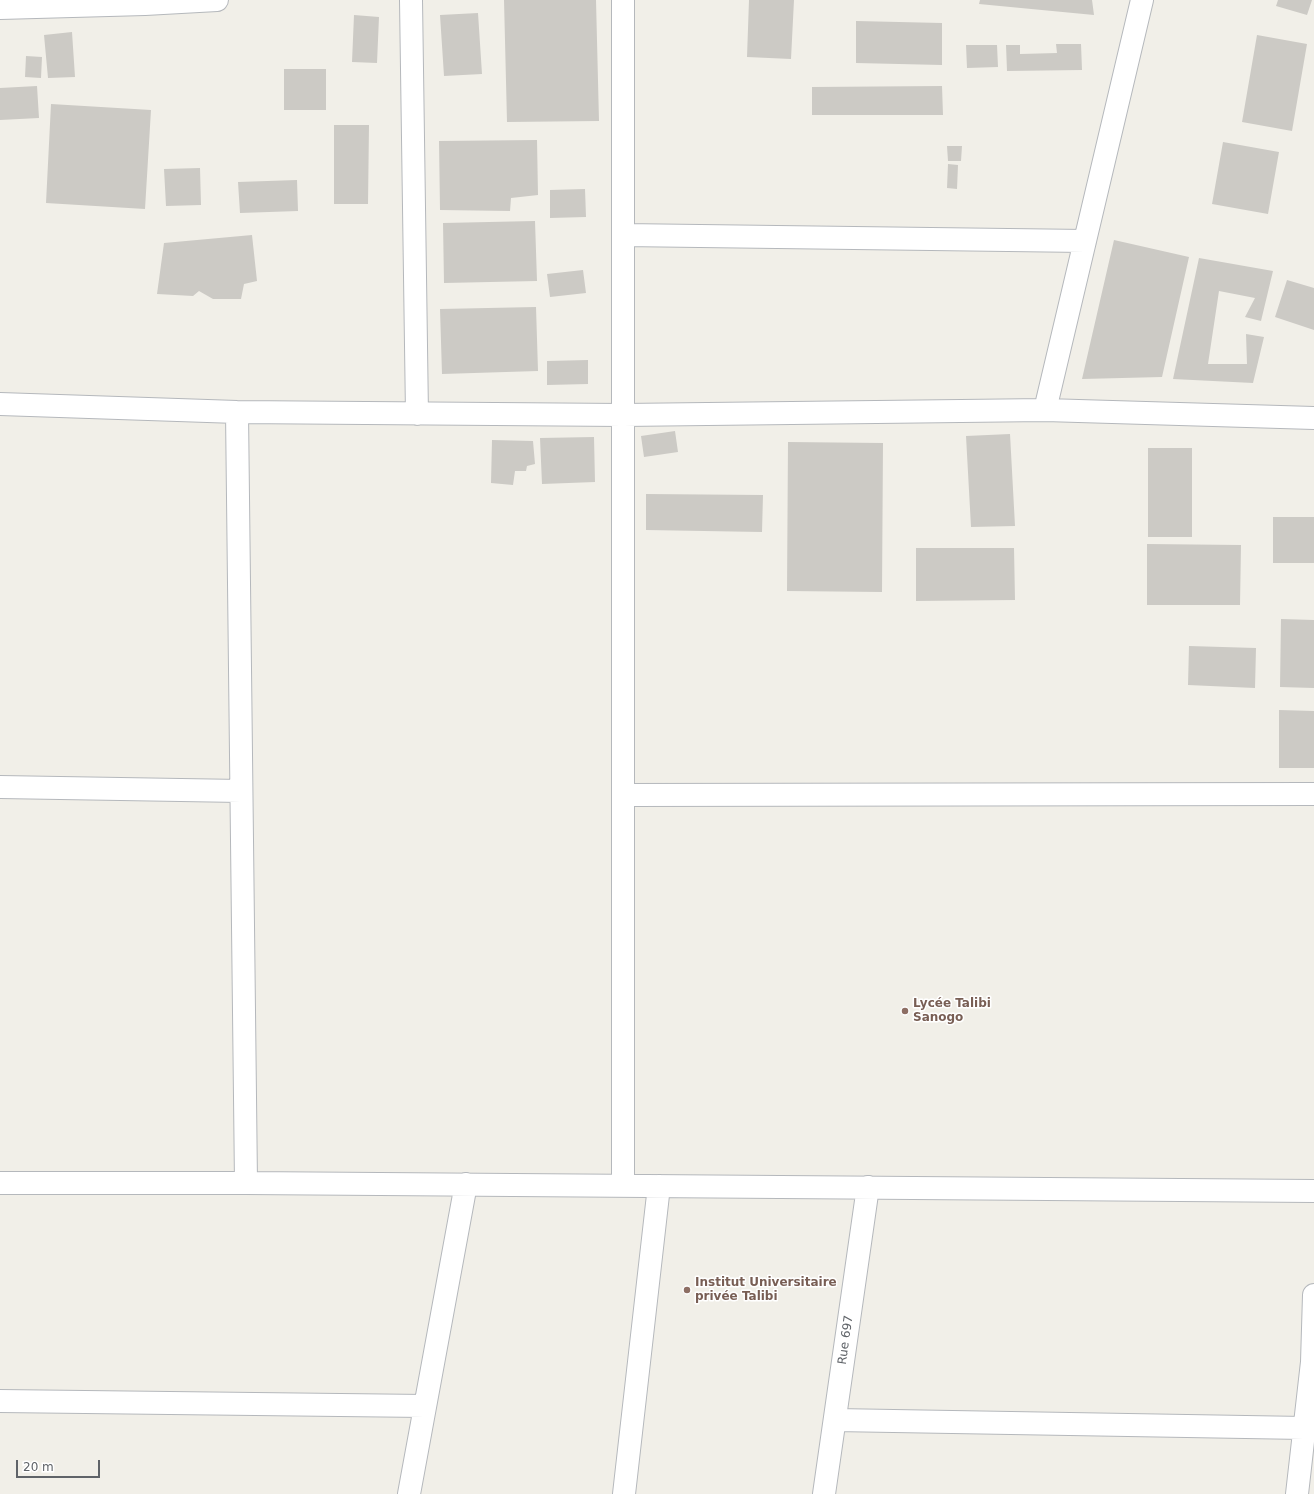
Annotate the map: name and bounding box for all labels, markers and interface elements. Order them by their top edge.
place label: Lycée Talibi Sanogo [913,997,991,1025]
marker: Lycée Talibi Sanogo [900,1006,910,1016]
place label: Institut Universitaire privée Talibi [695,1276,837,1304]
marker: Institut Universitaire privée Talibi [682,1285,692,1295]
street label: Rue 697 [835,1314,857,1366]
scale bar [18,1452,102,1478]
text: 20 m [23,1460,54,1474]

